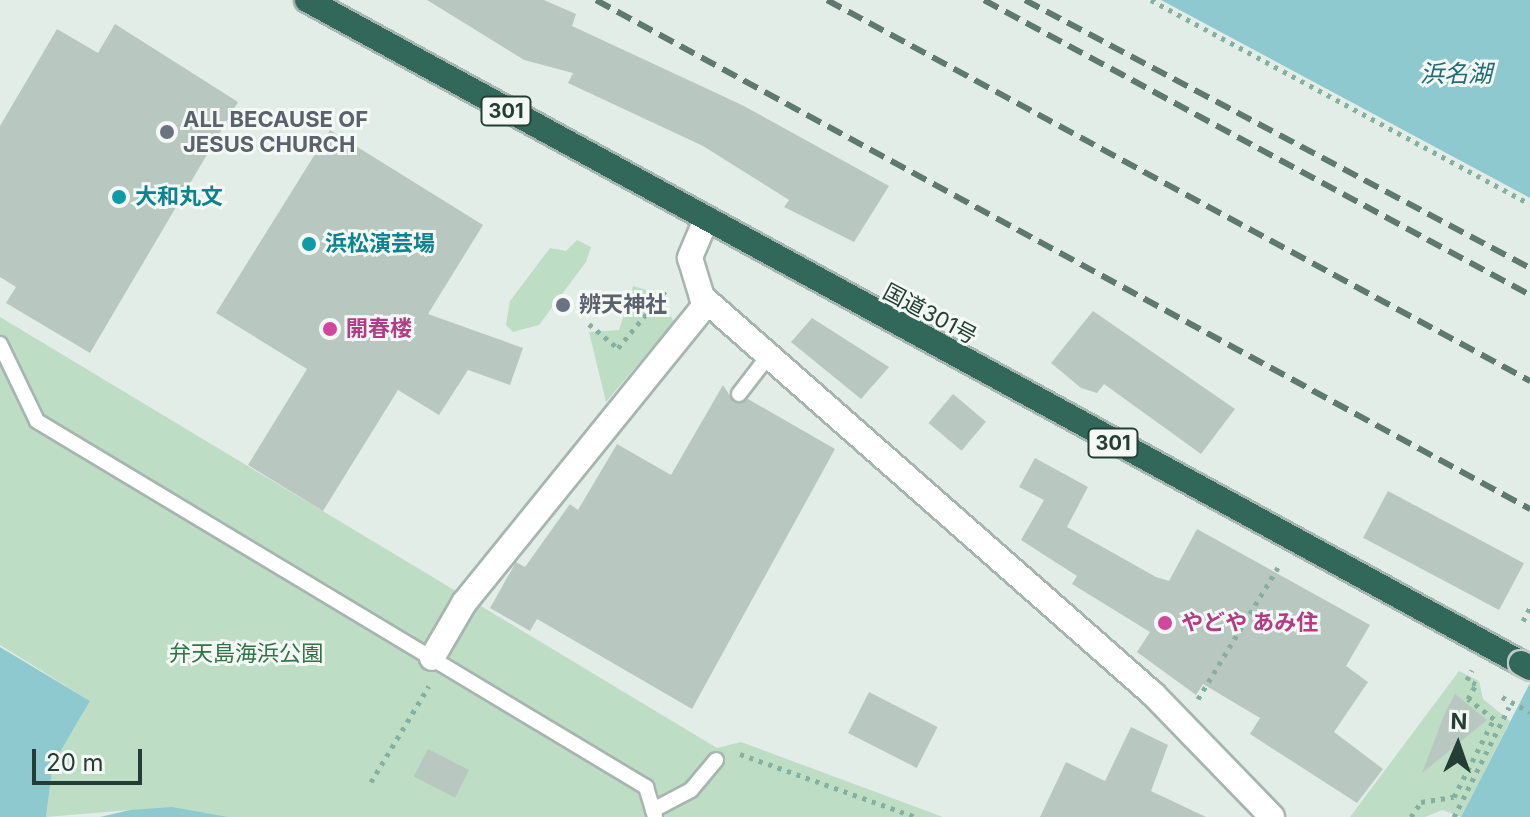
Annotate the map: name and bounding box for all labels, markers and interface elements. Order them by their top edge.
water label: 浜名湖 [1420,60,1492,88]
road number: 301 [480,95,532,127]
place label: ALL BECAUSE OF JESUS CHURCH [183,106,368,158]
marker: ALL BECAUSE OF JESUS CHURCH [158,123,176,141]
place label: 大和丸文 [135,184,223,210]
marker: 大和丸文 [110,188,128,206]
place label: 浜松演芸場 [325,231,435,257]
marker: 浜松演芸場 [300,235,318,253]
street label: 国道301号 [879,278,981,350]
place label: 辨天神社 [579,292,667,318]
marker: 辨天神社 [554,296,572,314]
place label: 開春楼 [346,316,412,342]
marker: 開春楼 [321,320,339,338]
road number: 301 [1087,427,1139,459]
place label: やどや あみ住 [1181,610,1318,636]
marker: やどや あみ住 [1156,614,1174,632]
park label: 弁天島海浜公園 [169,641,323,667]
north arrow [1418,705,1498,785]
text: N [1450,708,1468,734]
scale bar [36,733,146,783]
text: 20 m [46,748,104,777]

